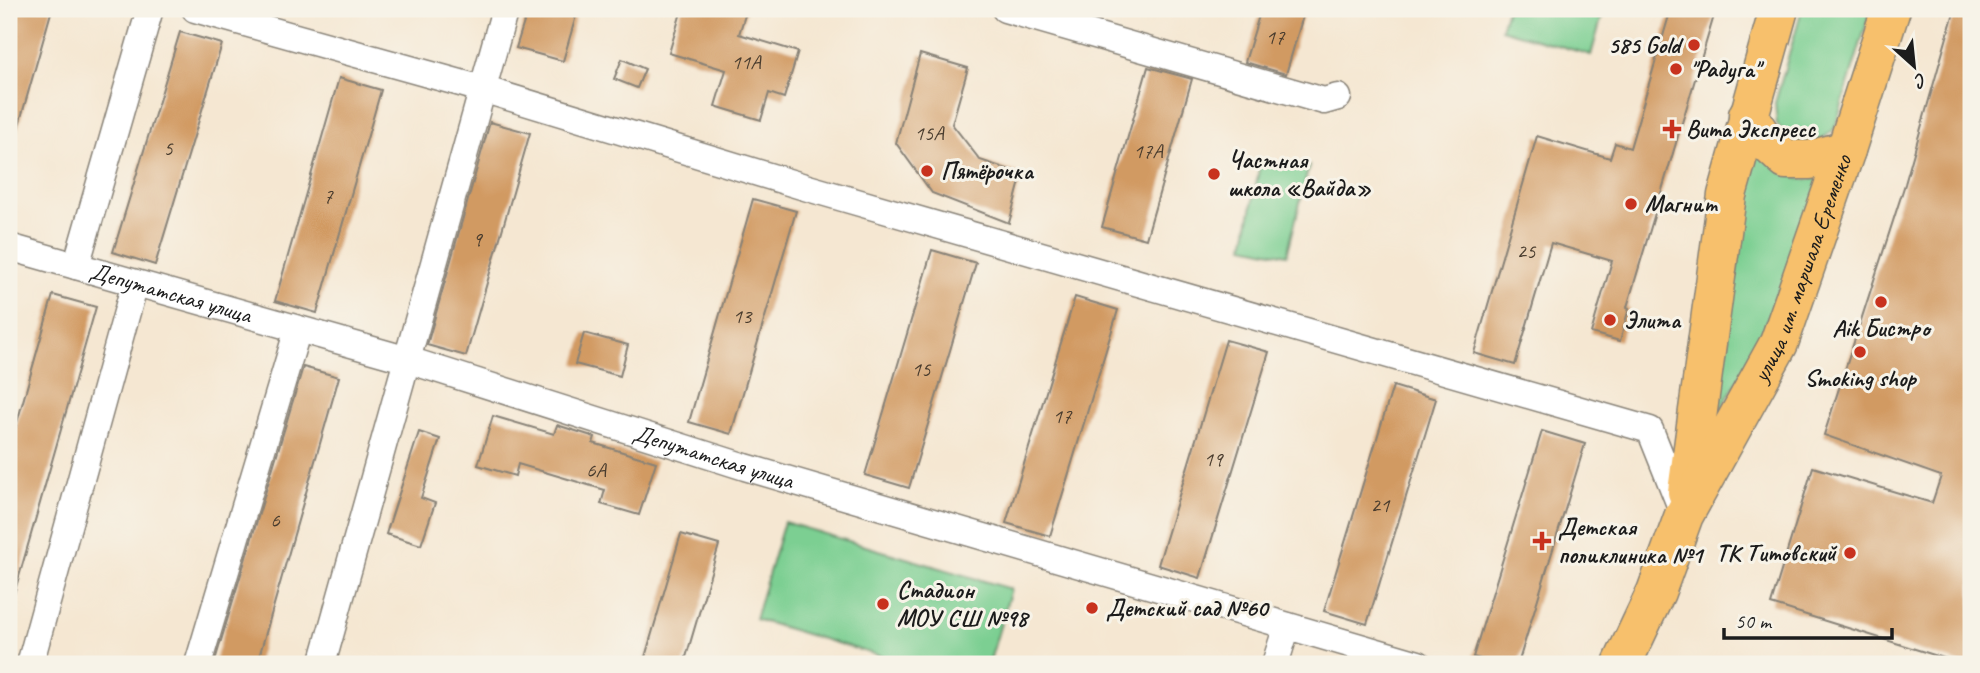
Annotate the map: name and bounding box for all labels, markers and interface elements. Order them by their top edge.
house number: 17 [1266,24,1286,50]
place label: 585 Gold [1608,30,1684,60]
north arrow [1878,32,1948,102]
marker: 585 Gold [1686,37,1702,53]
house number: 11А [731,49,762,75]
place label: "Радуга" [1690,54,1765,84]
marker: "Радуга" [1668,61,1684,77]
text: С [1909,67,1931,94]
place label: Вита Экспресс [1686,114,1816,144]
house number: 15А [914,120,945,146]
marker: Вита Экспресс [1664,121,1680,137]
house number: 5 [163,135,174,161]
house number: 17А [1133,138,1164,164]
place label: Частная школа «Вайда» [1228,145,1371,203]
street label: улица им. маршала Еременко [1744,149,1859,389]
place label: Пятёрочка [941,156,1034,186]
marker: Пятёрочка [919,163,935,179]
marker: Частная школа «Вайда» [1206,166,1222,182]
house number: 7 [323,183,334,209]
place label: Магнит [1645,189,1718,219]
marker: Магнит [1623,196,1639,212]
house number: 9 [472,226,483,252]
house number: 25 [1517,238,1537,264]
street label: Депутатская улица [87,256,256,330]
marker: Aik Бистро [1873,294,1889,310]
house number: 13 [733,303,753,329]
place label: Элита [1624,305,1682,335]
marker: Элита [1602,312,1618,328]
place label: Aik Бистро [1832,313,1932,343]
marker: Smoking shop [1852,344,1868,360]
house number: 15 [912,356,932,382]
place label: Smoking shop [1804,363,1918,393]
house number: 17 [1053,403,1073,429]
street label: Депутатская улица [630,417,798,496]
house number: 19 [1204,446,1224,472]
house number: 6А [586,457,607,483]
house number: 21 [1371,492,1391,518]
house number: 6 [270,507,280,533]
place label: Детская поликлиника №1 [1558,512,1706,570]
marker: Детская поликлиника №1 [1532,531,1552,551]
place label: ТК Титовский [1716,538,1838,568]
marker: ТК Титовский [1842,545,1858,561]
place label: Стадион МОУ СШ №98 [897,575,1030,633]
place label: Детский сад №60 [1106,593,1270,623]
marker: Стадион МОУ СШ №98 [875,596,891,612]
scale bar [1724,596,1892,640]
marker: Детский сад №60 [1084,600,1100,616]
text: 50 m [1735,608,1773,634]

